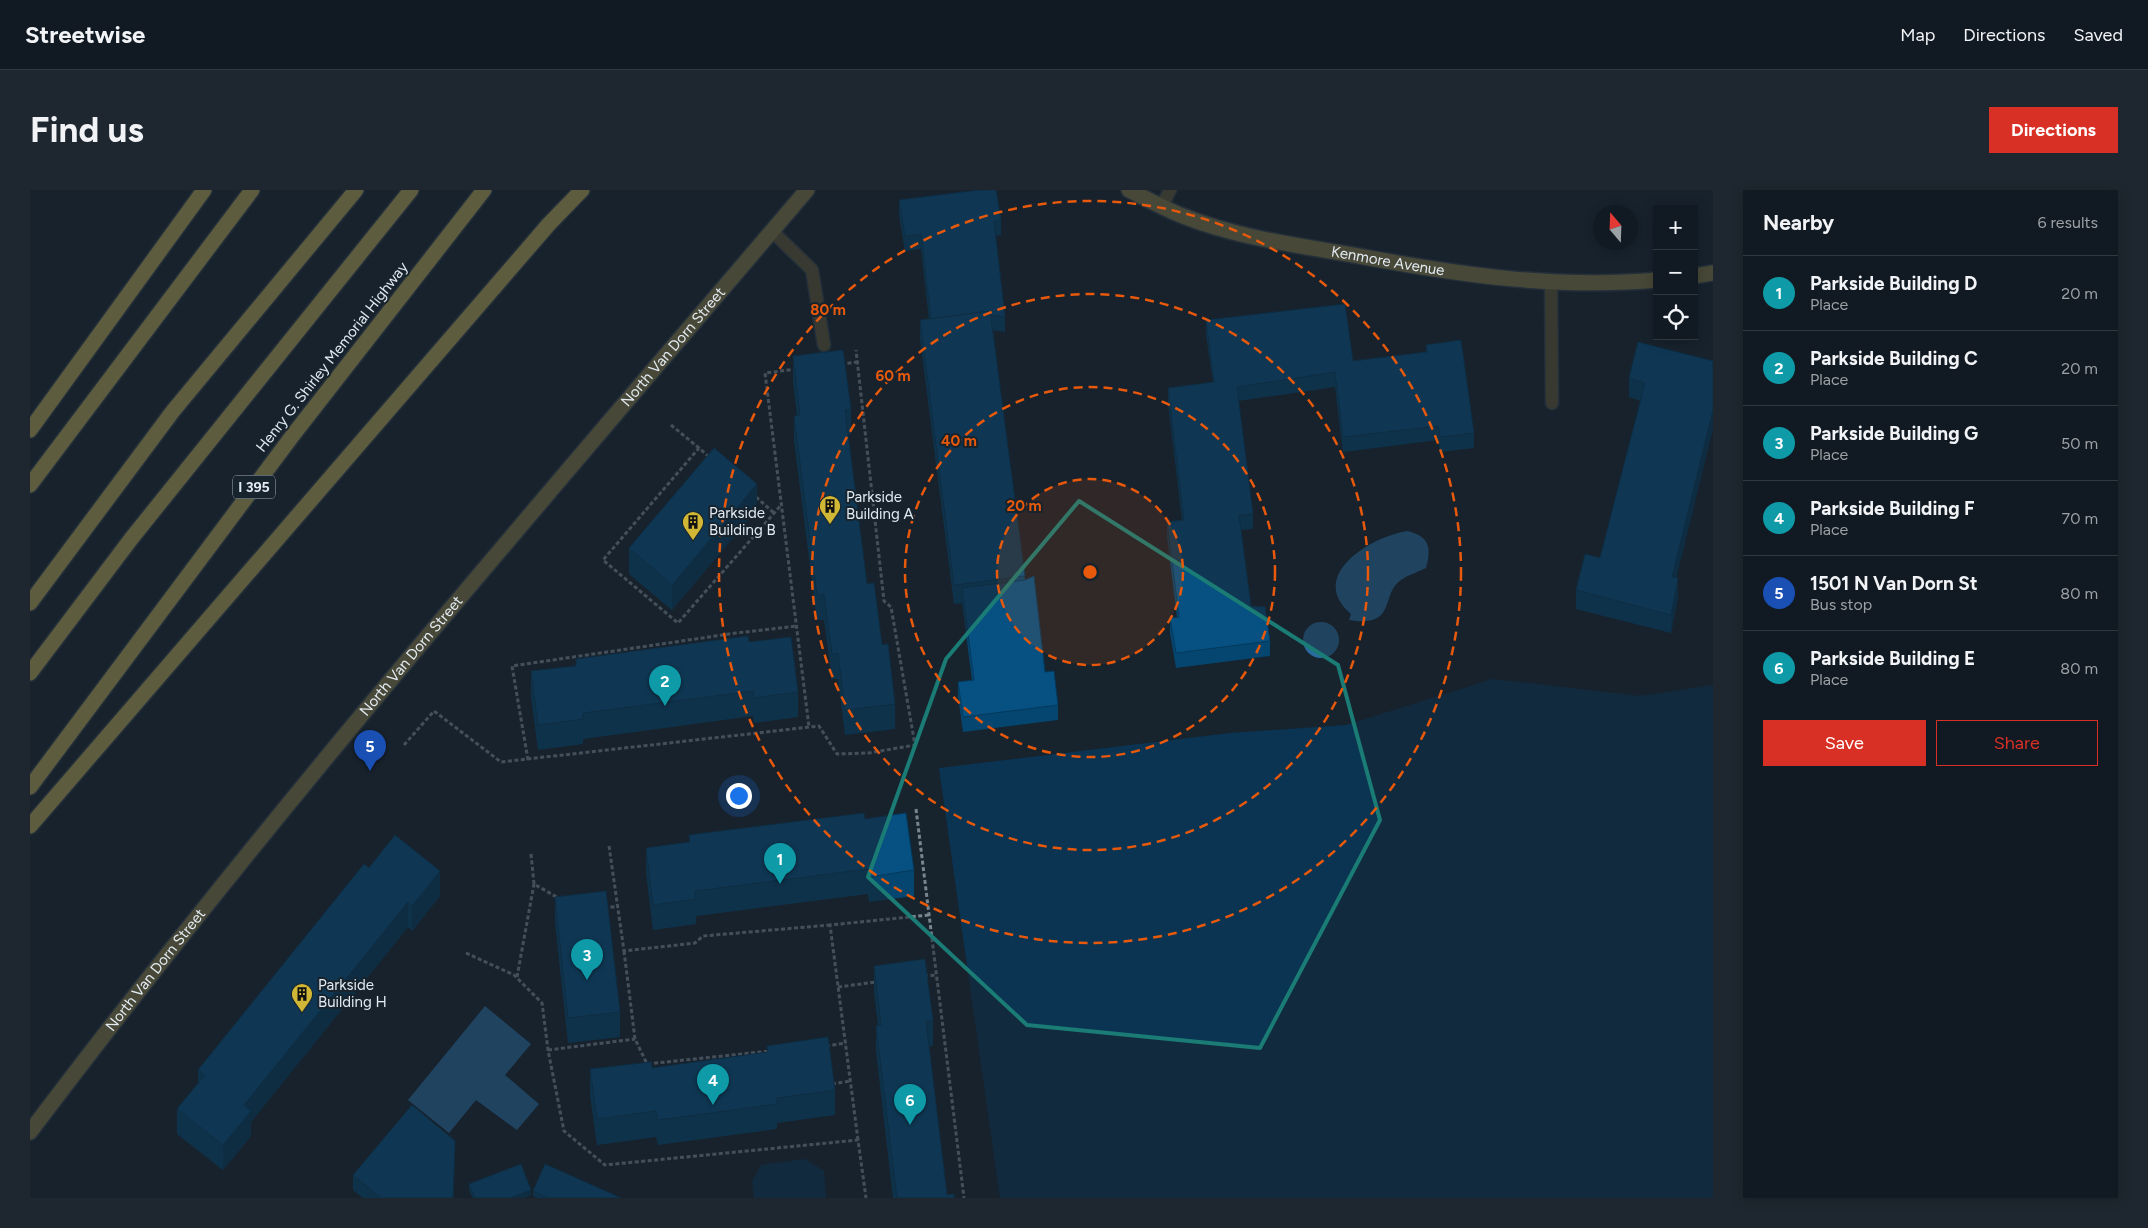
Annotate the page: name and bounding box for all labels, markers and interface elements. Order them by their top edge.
text: Streetwise [25,20,145,49]
text: Map [1900,24,1935,46]
text: Directions [1963,24,2045,46]
text: Saved [2073,24,2123,46]
button: Directions [1989,107,2118,153]
text: Find us [30,109,144,151]
north arrow [1593,205,1638,250]
map controls [1653,205,1698,340]
button: + [1653,205,1698,250]
text: Nearby [1763,210,1834,235]
text: 6 results [2037,213,2098,232]
street label: Kenmore Avenue [1330,242,1446,279]
button: − [1653,250,1698,295]
street label: Henry G. Shirley Memorial Highway [252,258,412,456]
text: Parkside Building D [1810,272,1977,295]
street label: North Van Dorn Street [617,283,729,410]
text: 1 [1776,284,1782,303]
text: 20 m [2061,284,2098,303]
button: locate [1653,295,1698,340]
text: Place [1810,295,1848,314]
text: 80 m [810,301,846,319]
text: Parkside Building C [1810,347,1978,370]
text: 2 [1774,359,1784,378]
text: 20 m [2061,359,2098,378]
text: 60 m [875,367,911,385]
text: Place [1810,370,1848,389]
text: Parkside Building G [1810,422,1978,445]
text: 40 m [941,432,977,450]
text: 3 [1775,434,1783,453]
text: 50 m [2061,434,2098,453]
text: Place [1810,445,1848,464]
road number: I 395 [233,476,275,498]
place label: Parkside Building A [846,488,914,523]
building icon: Parkside Building A [818,494,842,525]
text: 20 m [1006,497,1042,515]
text: Parkside Building F [1810,497,1975,520]
place label: Parkside Building B [709,504,776,539]
text: 4 [1774,509,1784,528]
text: 70 m [2062,509,2098,528]
building icon: Parkside Building B [681,510,705,541]
text: Place [1810,520,1848,539]
centre of rings [1081,563,1099,581]
text: 1501 N Van Dorn St [1810,572,1978,595]
text: 5 [1774,584,1784,603]
text: 80 m [2060,584,2098,603]
street label: North Van Dorn Street [356,592,467,719]
text: Bus stop [1810,595,1872,614]
text: Parkside Building E [1810,647,1975,670]
text: 6 [1774,659,1784,678]
text: 80 m [2060,659,2098,678]
pin: 2 [649,665,681,706]
text: Place [1810,670,1848,689]
button: Save [1763,720,1926,766]
button: Share [1936,720,2098,766]
pin: 5 [354,730,386,771]
your location [726,783,752,809]
pin: 1 [764,843,796,884]
street label: North Van Dorn Street [102,905,209,1035]
pin: 3 [571,939,603,980]
place label: Parkside Building H [318,976,387,1011]
building icon: Parkside Building H [290,982,314,1013]
pin: 4 [697,1064,729,1105]
pin: 6 [894,1084,926,1125]

